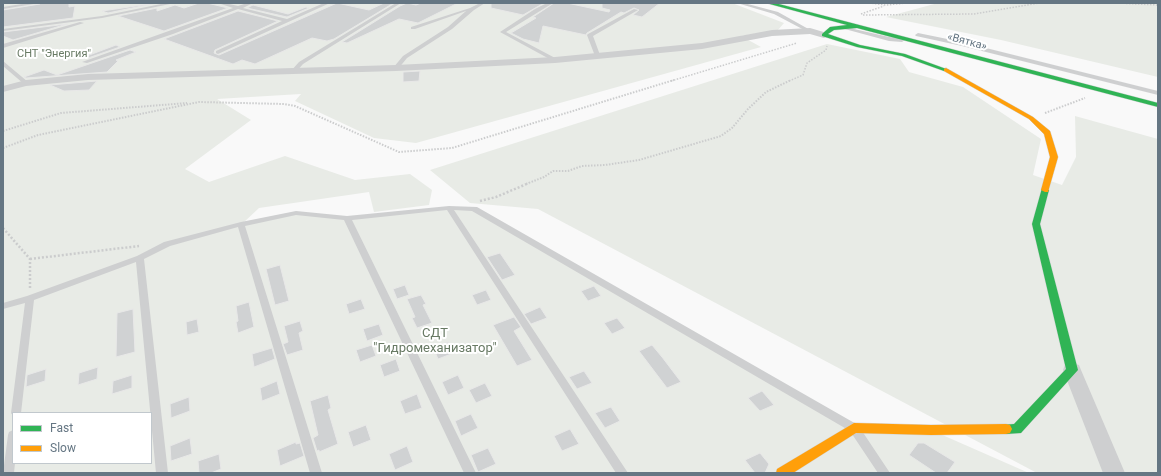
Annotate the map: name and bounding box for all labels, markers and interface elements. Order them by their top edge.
street label: «Вятка» [946,30,988,54]
park label: СНТ "Энергия" [17,47,91,61]
park label: СДТ "Гидромеханизатор" [373,326,497,357]
legend [12,412,152,464]
text: Fast [50,421,73,435]
text: Slow [50,441,76,455]

